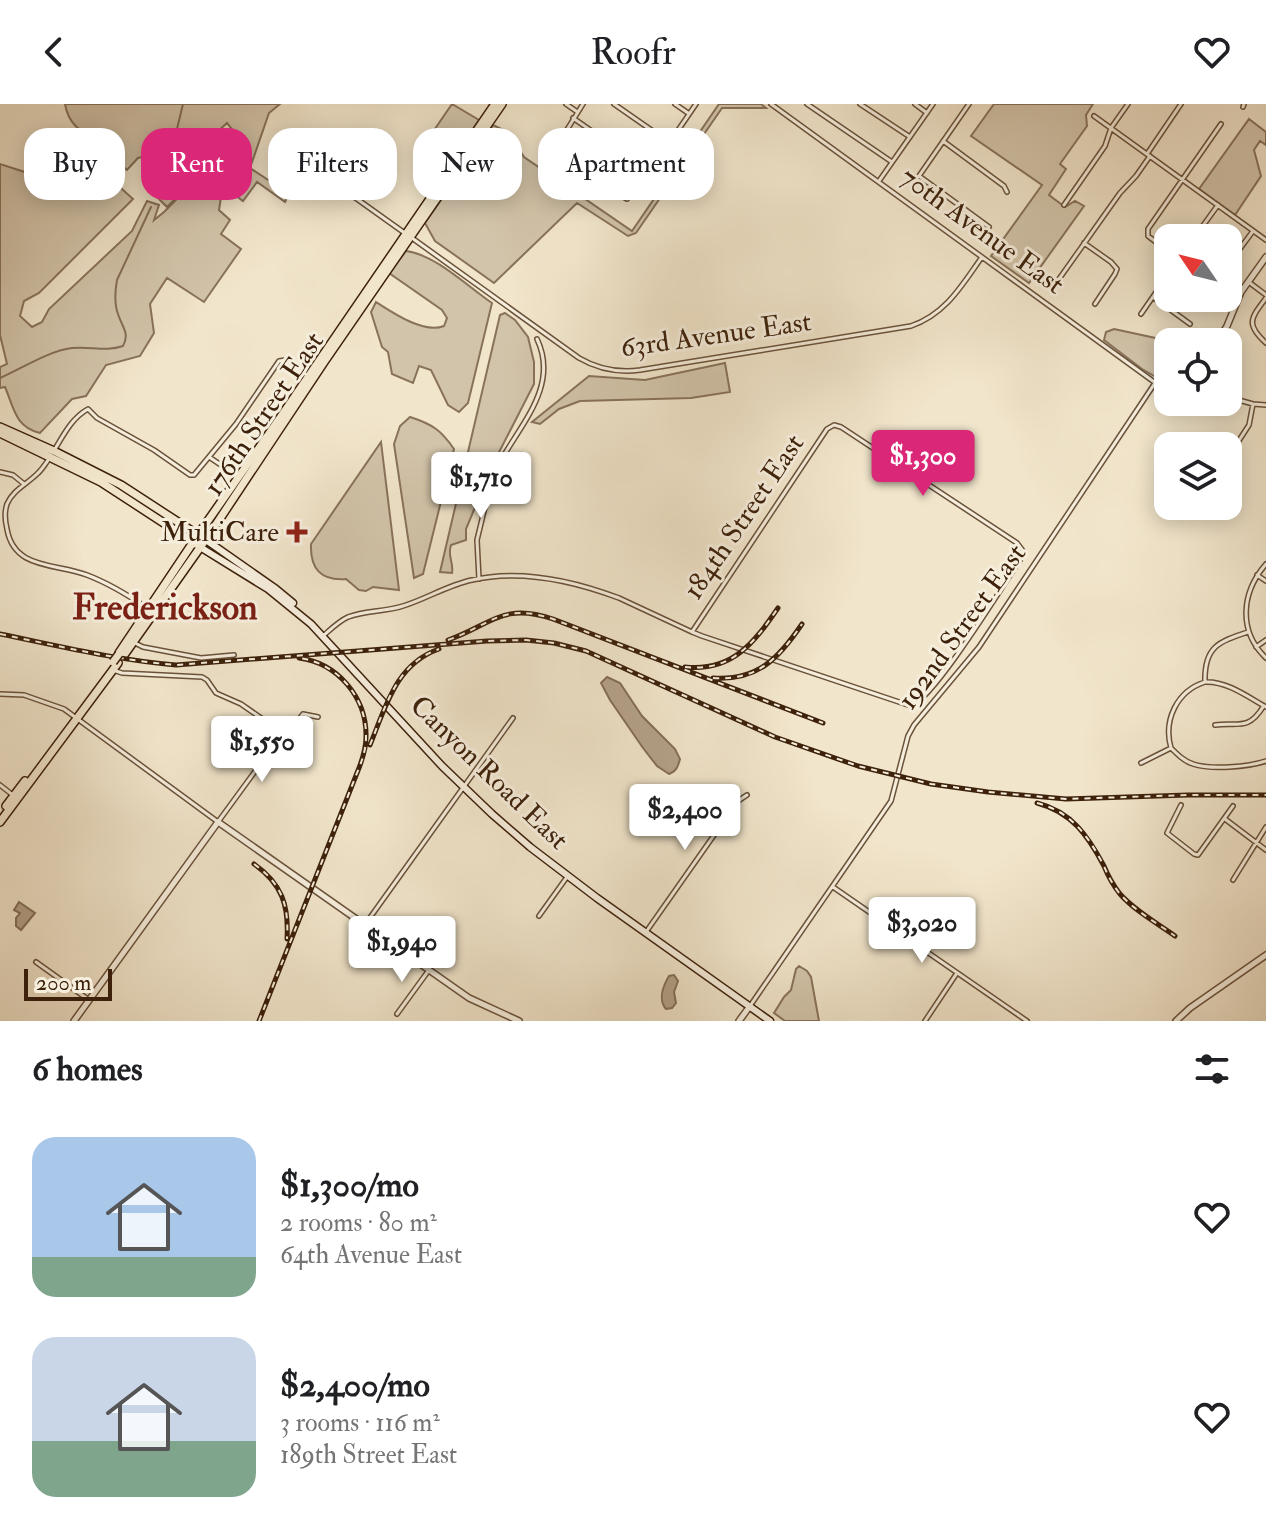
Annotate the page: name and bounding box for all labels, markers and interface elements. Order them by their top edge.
icon: back [32,30,76,74]
text: Roofr [590,30,676,75]
icon: heart [1190,30,1234,74]
chip: Buy [24,128,125,200]
chip: Rent [141,128,252,200]
chip: Filters [268,128,397,200]
chip: New [413,128,522,200]
chip: Apartment [538,128,714,200]
street label: 70th Avenue East [893,160,1071,302]
north arrow [1154,224,1242,312]
map controls [1154,224,1242,520]
street label: 63rd Avenue East [618,304,814,366]
street label: 176th Street East [196,325,332,503]
button: locate [1154,328,1242,416]
street label: 184th Street East [676,428,812,606]
pin: $1,300 [858,430,988,498]
button: layers [1154,432,1242,520]
text: $1,300 [890,440,956,472]
pin: $1,710 [416,452,546,520]
text: $1,710 [449,462,513,494]
place label: MultiCare [161,515,279,550]
marker: MultiCare [286,521,308,543]
street label: 192nd Street East [890,537,1034,717]
district label: Frederickson [72,585,258,630]
street label: Canyon Road East [402,689,576,857]
pin: $1,550 [197,716,327,784]
text: $1,550 [229,726,295,758]
pin: $2,400 [620,784,750,852]
text: $2,400 [647,794,723,826]
pin: $3,020 [857,897,987,965]
text: $3,020 [887,907,957,939]
pin: $1,940 [337,916,467,984]
text: $1,940 [367,926,437,958]
scale bar [24,965,112,1001]
text: 200 m [36,969,91,997]
icon: filters [1190,1047,1234,1091]
text: 6 homes [32,1048,143,1091]
text: $1,300/mo [280,1164,419,1207]
icon: home [96,1169,192,1265]
icon: heart [1190,1195,1234,1239]
text: 2 rooms · 80 m² [280,1207,437,1239]
text: 64th Avenue East [280,1239,462,1271]
text: $2,400/mo [280,1364,430,1407]
icon: home [96,1369,192,1465]
icon: heart [1190,1395,1234,1439]
text: 3 rooms · 116 m² [280,1407,440,1439]
text: 189th Street East [280,1439,457,1471]

